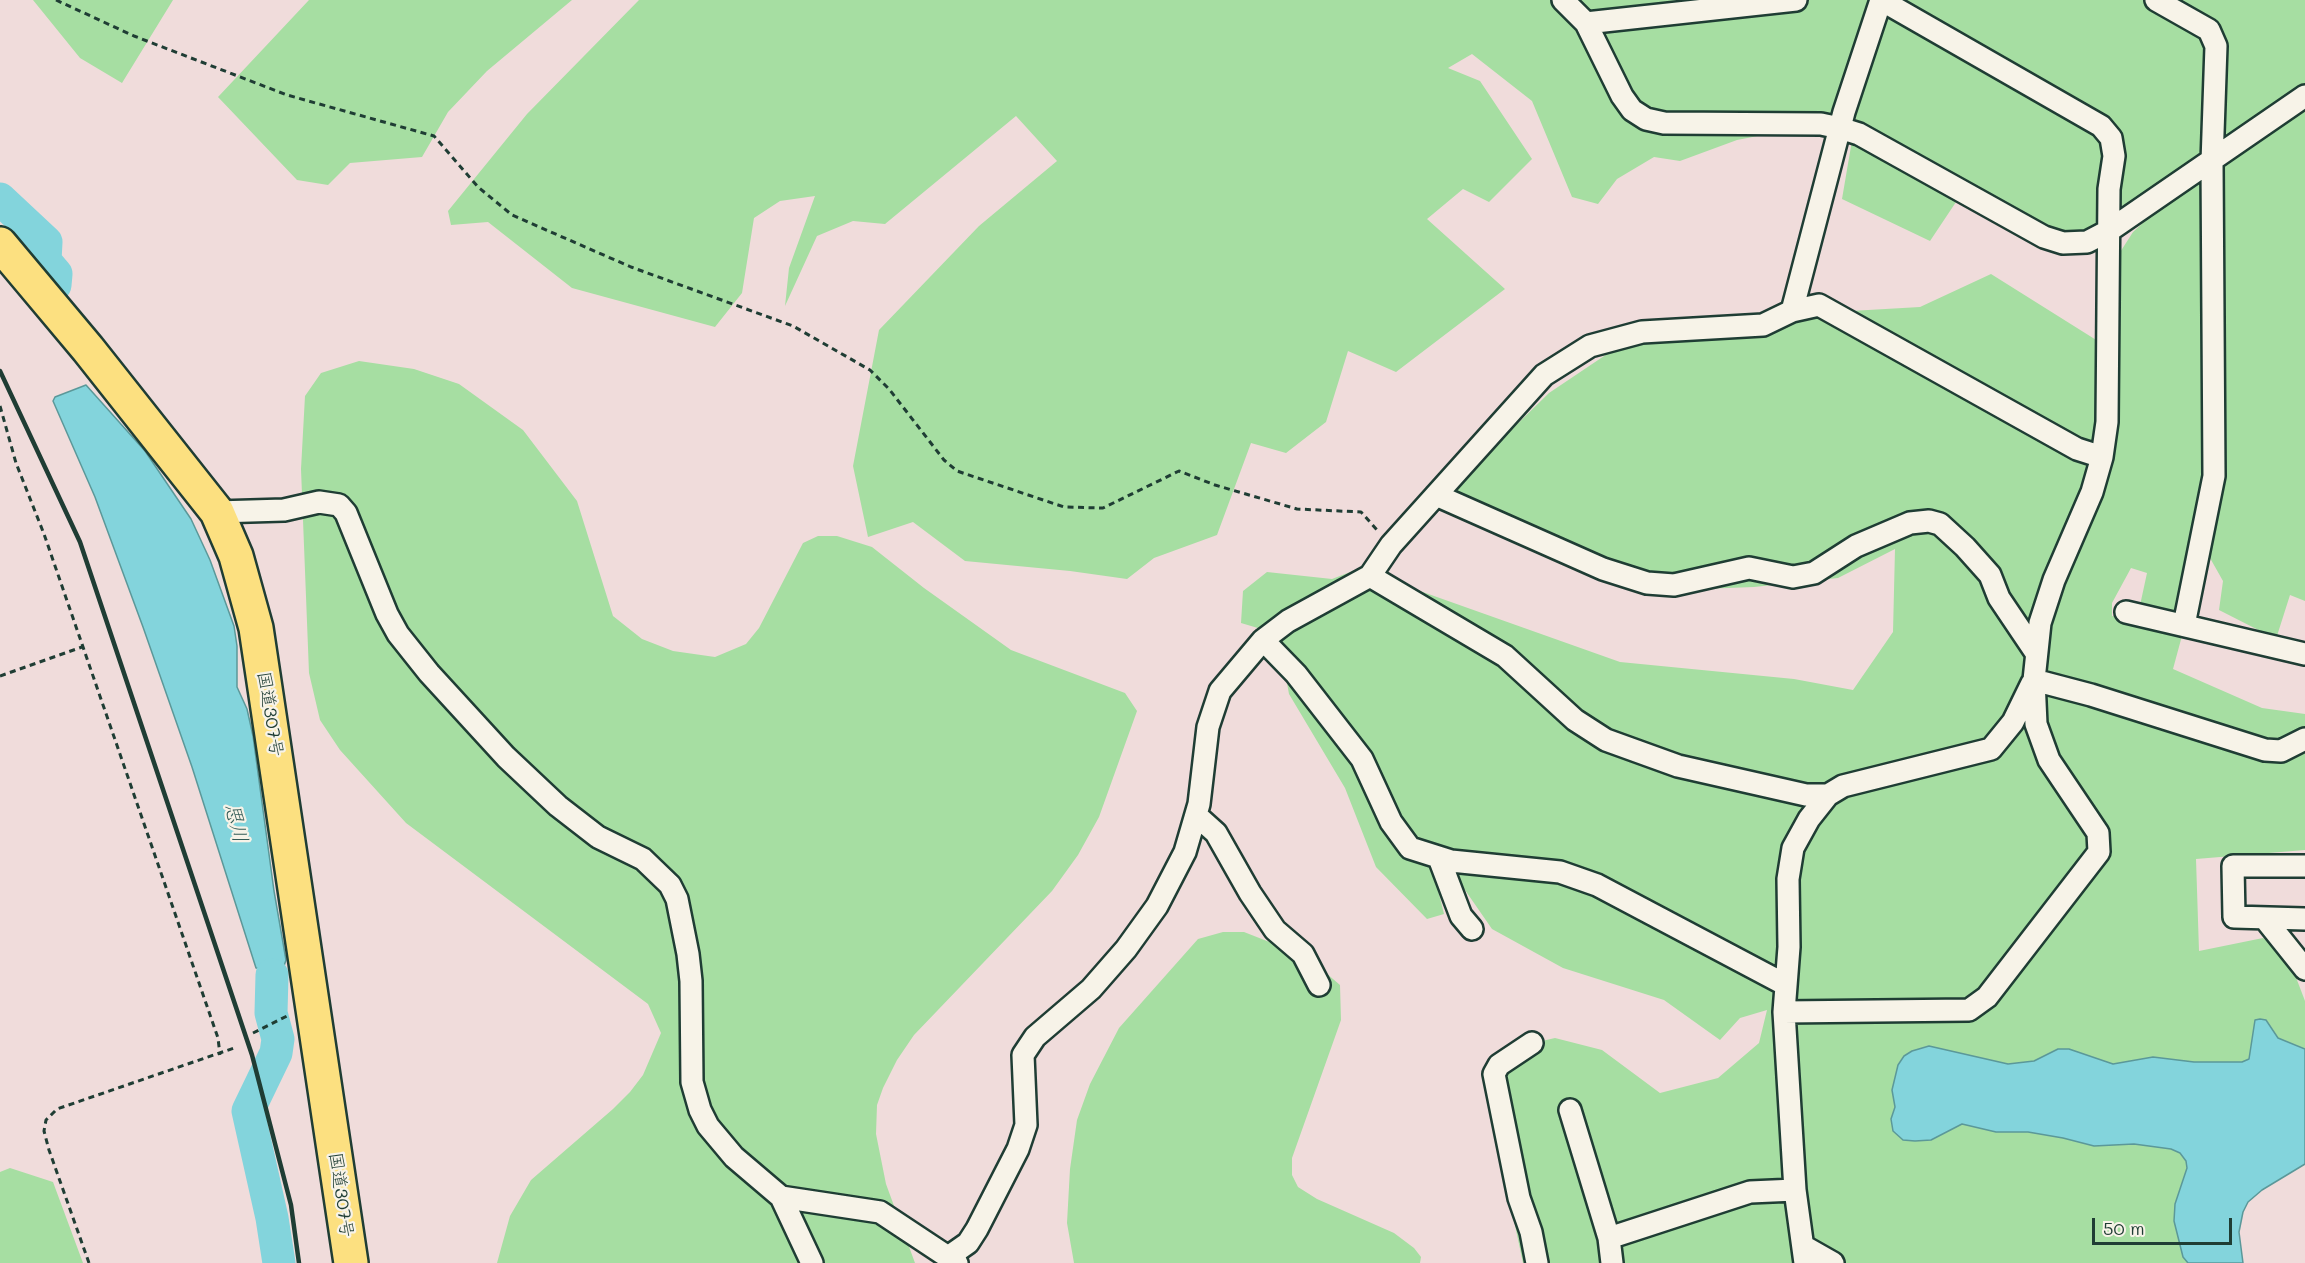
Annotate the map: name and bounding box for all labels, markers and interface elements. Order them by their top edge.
street label: 国道307号 [253,670,287,758]
water label: 思川 [220,801,252,845]
street label: 国道307号 [324,1151,358,1239]
scale bar [2095,1206,2234,1244]
text: 50 m [2103,1216,2145,1240]

